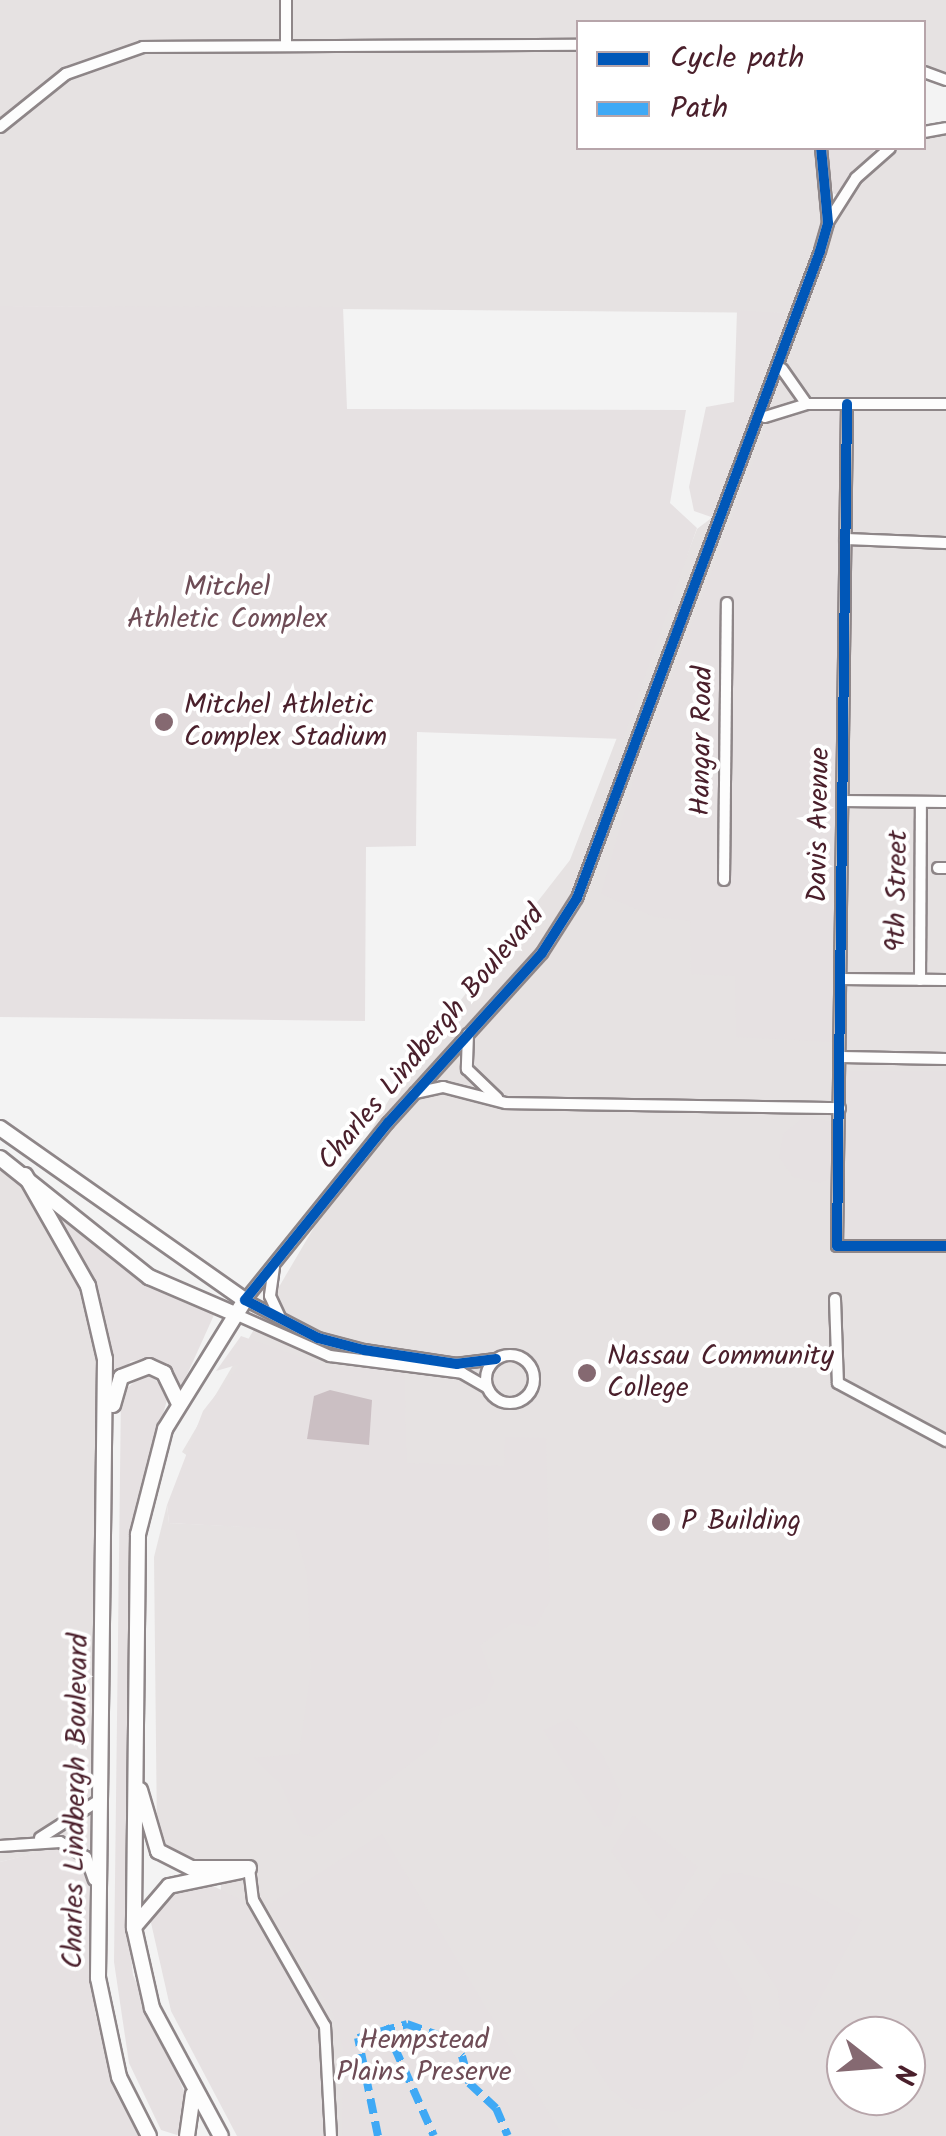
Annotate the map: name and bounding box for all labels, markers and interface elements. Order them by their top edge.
legend [576,20,926,150]
text: Cycle path [670,35,804,83]
text: Path [670,85,728,133]
park label: Mitchel Athletic Complex [127,571,327,637]
street label: Hangar Road [685,666,721,816]
place label: Mitchel Athletic Complex Stadium [184,689,387,755]
marker: Mitchel Athletic Complex Stadium [153,711,175,733]
street label: Davis Avenue [802,747,838,903]
street label: 9th Street [880,830,916,952]
street label: Charles Lindbergh Boulevard [311,899,553,1177]
place label: Nassau Community College [607,1340,834,1406]
marker: Nassau Community College [576,1362,598,1384]
place label: P Building [681,1505,801,1539]
marker: P Building [650,1511,672,1533]
street label: Charles Lindbergh Boulevard [57,1633,97,1969]
north arrow [826,2016,926,2116]
park label: Hempstead Plains Preserve [336,2024,512,2090]
text: N [879,2059,927,2089]

